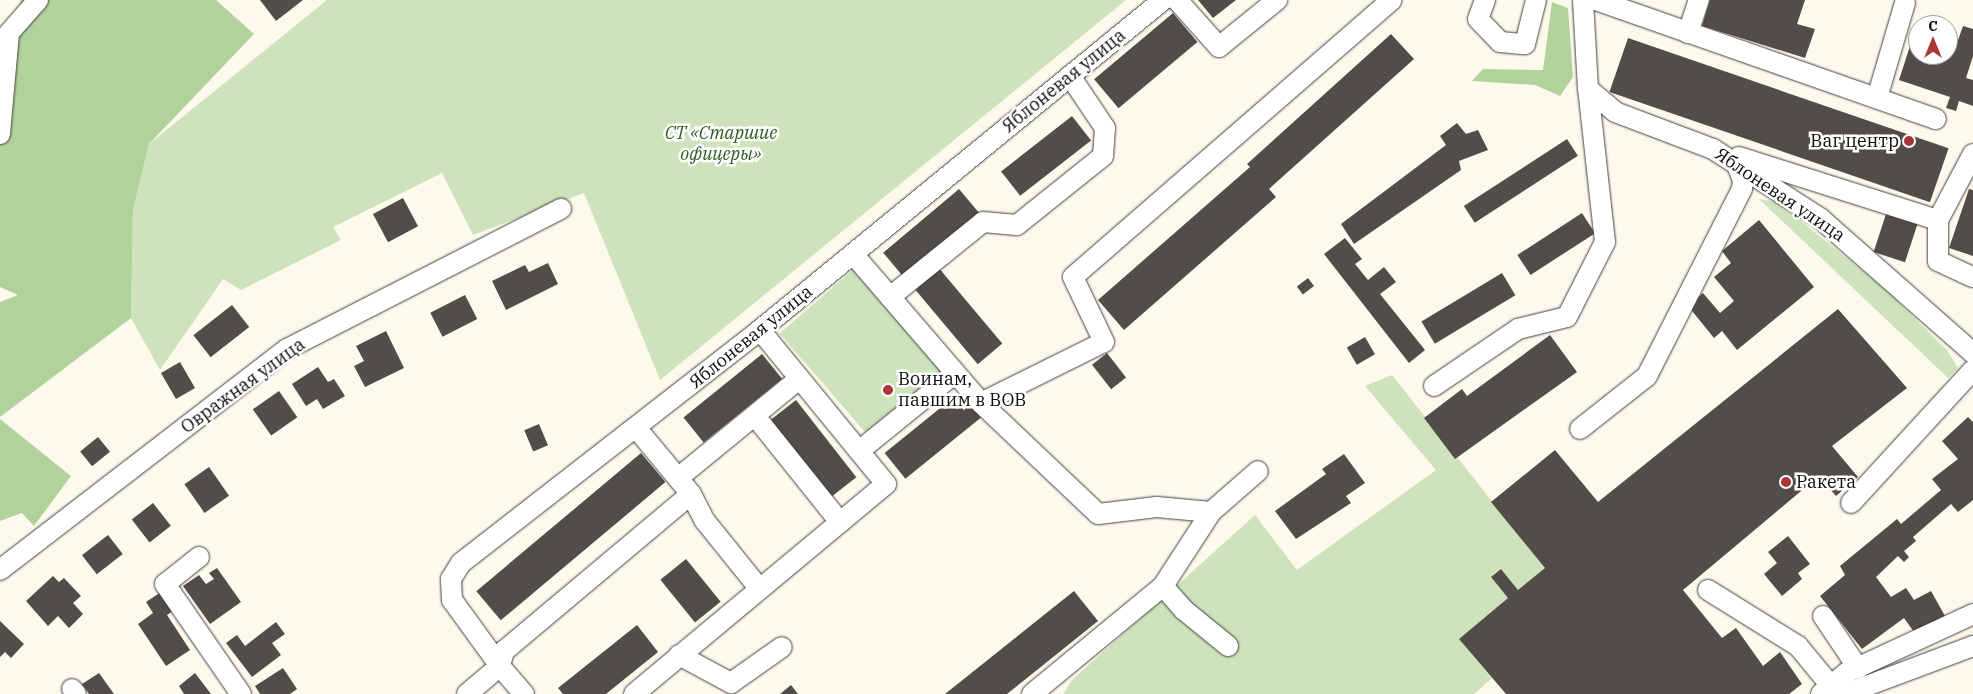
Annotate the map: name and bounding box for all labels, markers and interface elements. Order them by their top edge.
north arrow [1908,15,1958,65]
text: С [1928,17,1938,35]
street label: Яблоневая улица [998,25,1130,137]
park label: СТ «Старшие офицеры» [665,123,777,166]
place label: Ваг центр [1810,130,1899,152]
marker: Ваг центр [1903,135,1915,147]
street label: Яблоневая улица [1711,143,1849,247]
street label: Яблоневая улица [685,281,817,393]
street label: Овражная улица [177,334,309,438]
place label: Воинам, павшим в ВОВ [898,369,1026,412]
marker: Воинам, павшим в ВОВ [882,384,894,396]
place label: Ракета [1796,471,1856,493]
marker: Ракета [1780,476,1792,488]

